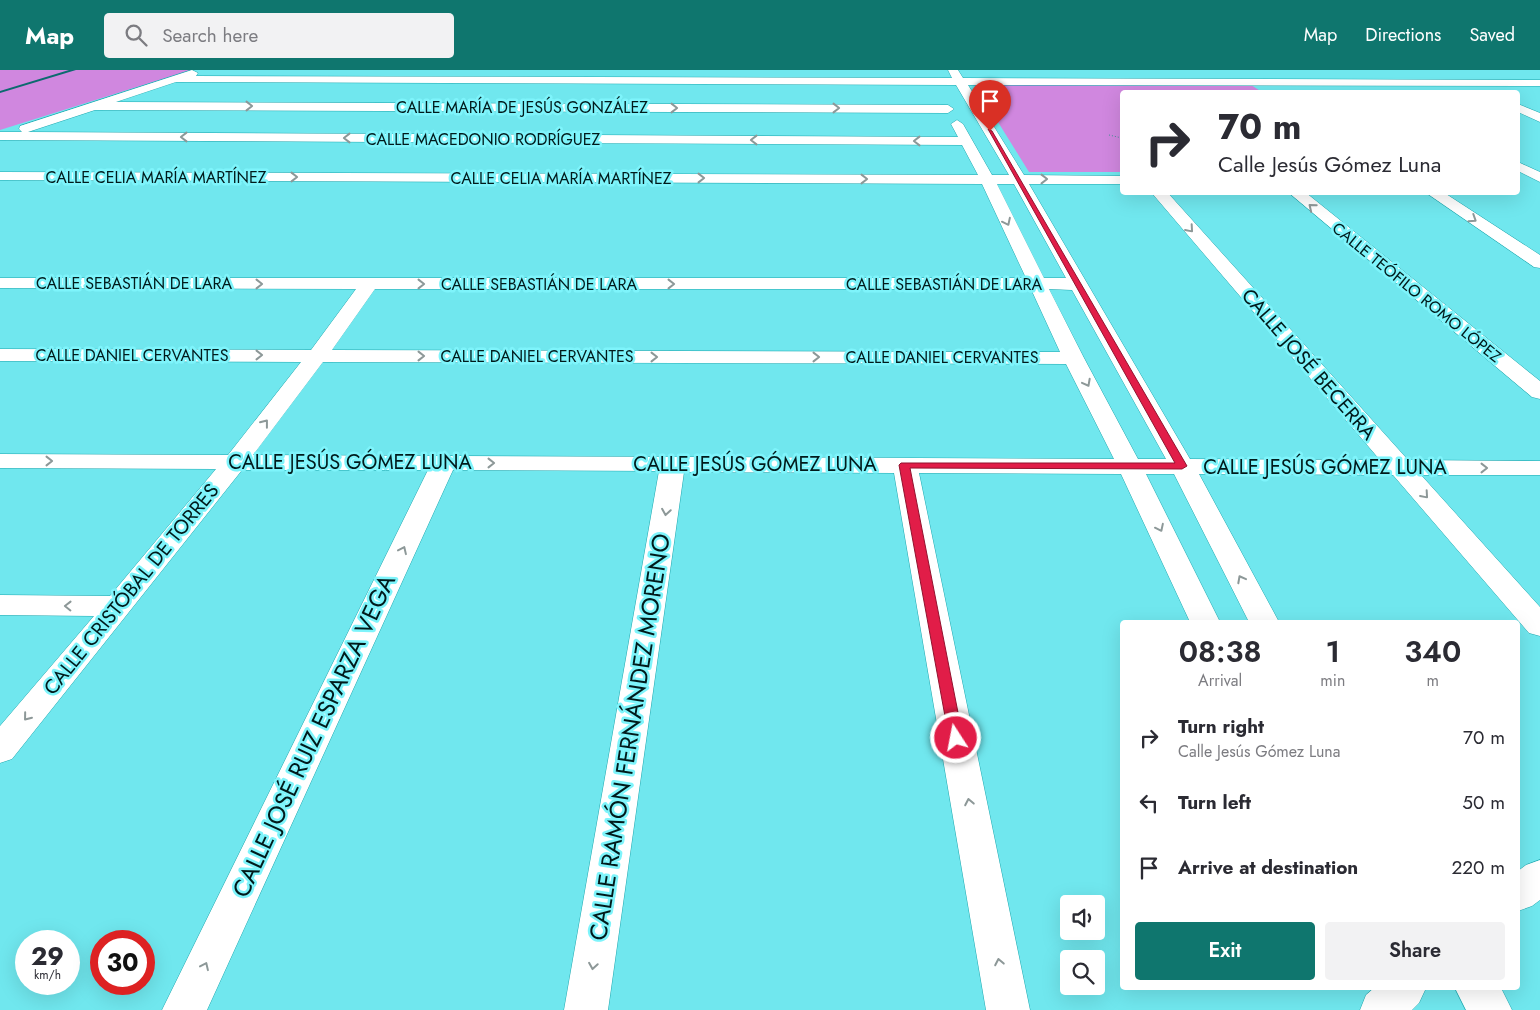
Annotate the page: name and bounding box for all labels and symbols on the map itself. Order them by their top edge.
pin [969,80,1011,131]
street label: CALLE MARÍA DE JESÚS GONZÁLEZ [396,96,648,119]
one-way arrow [245,101,253,111]
one-way arrow [670,103,678,113]
one-way arrow [832,103,840,113]
street label: CALLE MACEDONIO RODRÍGUEZ [366,128,601,151]
one-way arrow [180,132,188,142]
one-way arrow [342,133,350,143]
one-way arrow [750,135,758,145]
one-way arrow [912,136,920,146]
street label: CALLE CELIA MARÍA MARTÍNEZ [45,166,267,189]
street label: CALLE CELIA MARÍA MARTÍNEZ [450,167,672,190]
one-way arrow [290,172,298,182]
one-way arrow [698,173,705,183]
one-way arrow [860,174,868,184]
one-way arrow [1040,174,1048,184]
one-way arrow [1309,204,1318,212]
one-way arrow [1467,213,1476,222]
one-way arrow [1001,217,1011,226]
street label: CALLE TEÓFILO ROMO LÓPEZ [1327,217,1506,368]
one-way arrow [1184,224,1193,233]
street label: CALLE SEBASTIÁN DE LARA [36,272,233,295]
street label: CALLE SEBASTIÁN DE LARA [441,273,638,296]
street label: CALLE SEBASTIÁN DE LARA [846,273,1043,296]
one-way arrow [255,278,263,289]
one-way arrow [418,279,425,289]
one-way arrow [668,279,675,289]
street label: CALLE JOSÉ BECERRA [1234,282,1383,447]
street label: CALLE DANIEL CERVANTES [35,344,229,367]
street label: CALLE DANIEL CERVANTES [440,345,634,368]
street label: CALLE DANIEL CERVANTES [845,346,1039,369]
one-way arrow [255,350,263,360]
one-way arrow [418,351,425,361]
one-way arrow [650,351,658,362]
one-way arrow [812,352,820,362]
one-way arrow [1081,378,1091,387]
one-way arrow [259,420,268,429]
street label: CALLE JESÚS GÓMEZ LUNA [228,448,473,477]
street label: CALLE JESÚS GÓMEZ LUNA [633,450,878,479]
street label: CALLE JESÚS GÓMEZ LUNA [1203,453,1448,482]
one-way arrow [45,456,53,466]
one-way arrow [488,458,495,468]
one-way arrow [1480,463,1488,473]
street label: CALLE CRISTÓBAL DE TORRES [37,477,226,701]
one-way arrow [1419,490,1428,499]
one-way arrow [661,508,671,516]
one-way arrow [1154,523,1164,532]
street label: CALLE RAMÓN FERNÁNDEZ MORENO [580,531,679,943]
one-way arrow [396,547,406,556]
street label: CALLE JOSÉ RUIZ ESPARZA VEGA [223,568,404,903]
one-way arrow [1237,576,1247,585]
one-way arrow [64,601,72,611]
one-way arrow [23,711,32,720]
position arrow [929,711,981,763]
one-way arrow [964,798,974,807]
speed limit sign: 30 [90,930,155,995]
one-way arrow [994,958,1004,967]
one-way arrow [199,962,210,971]
one-way arrow [589,962,599,971]

